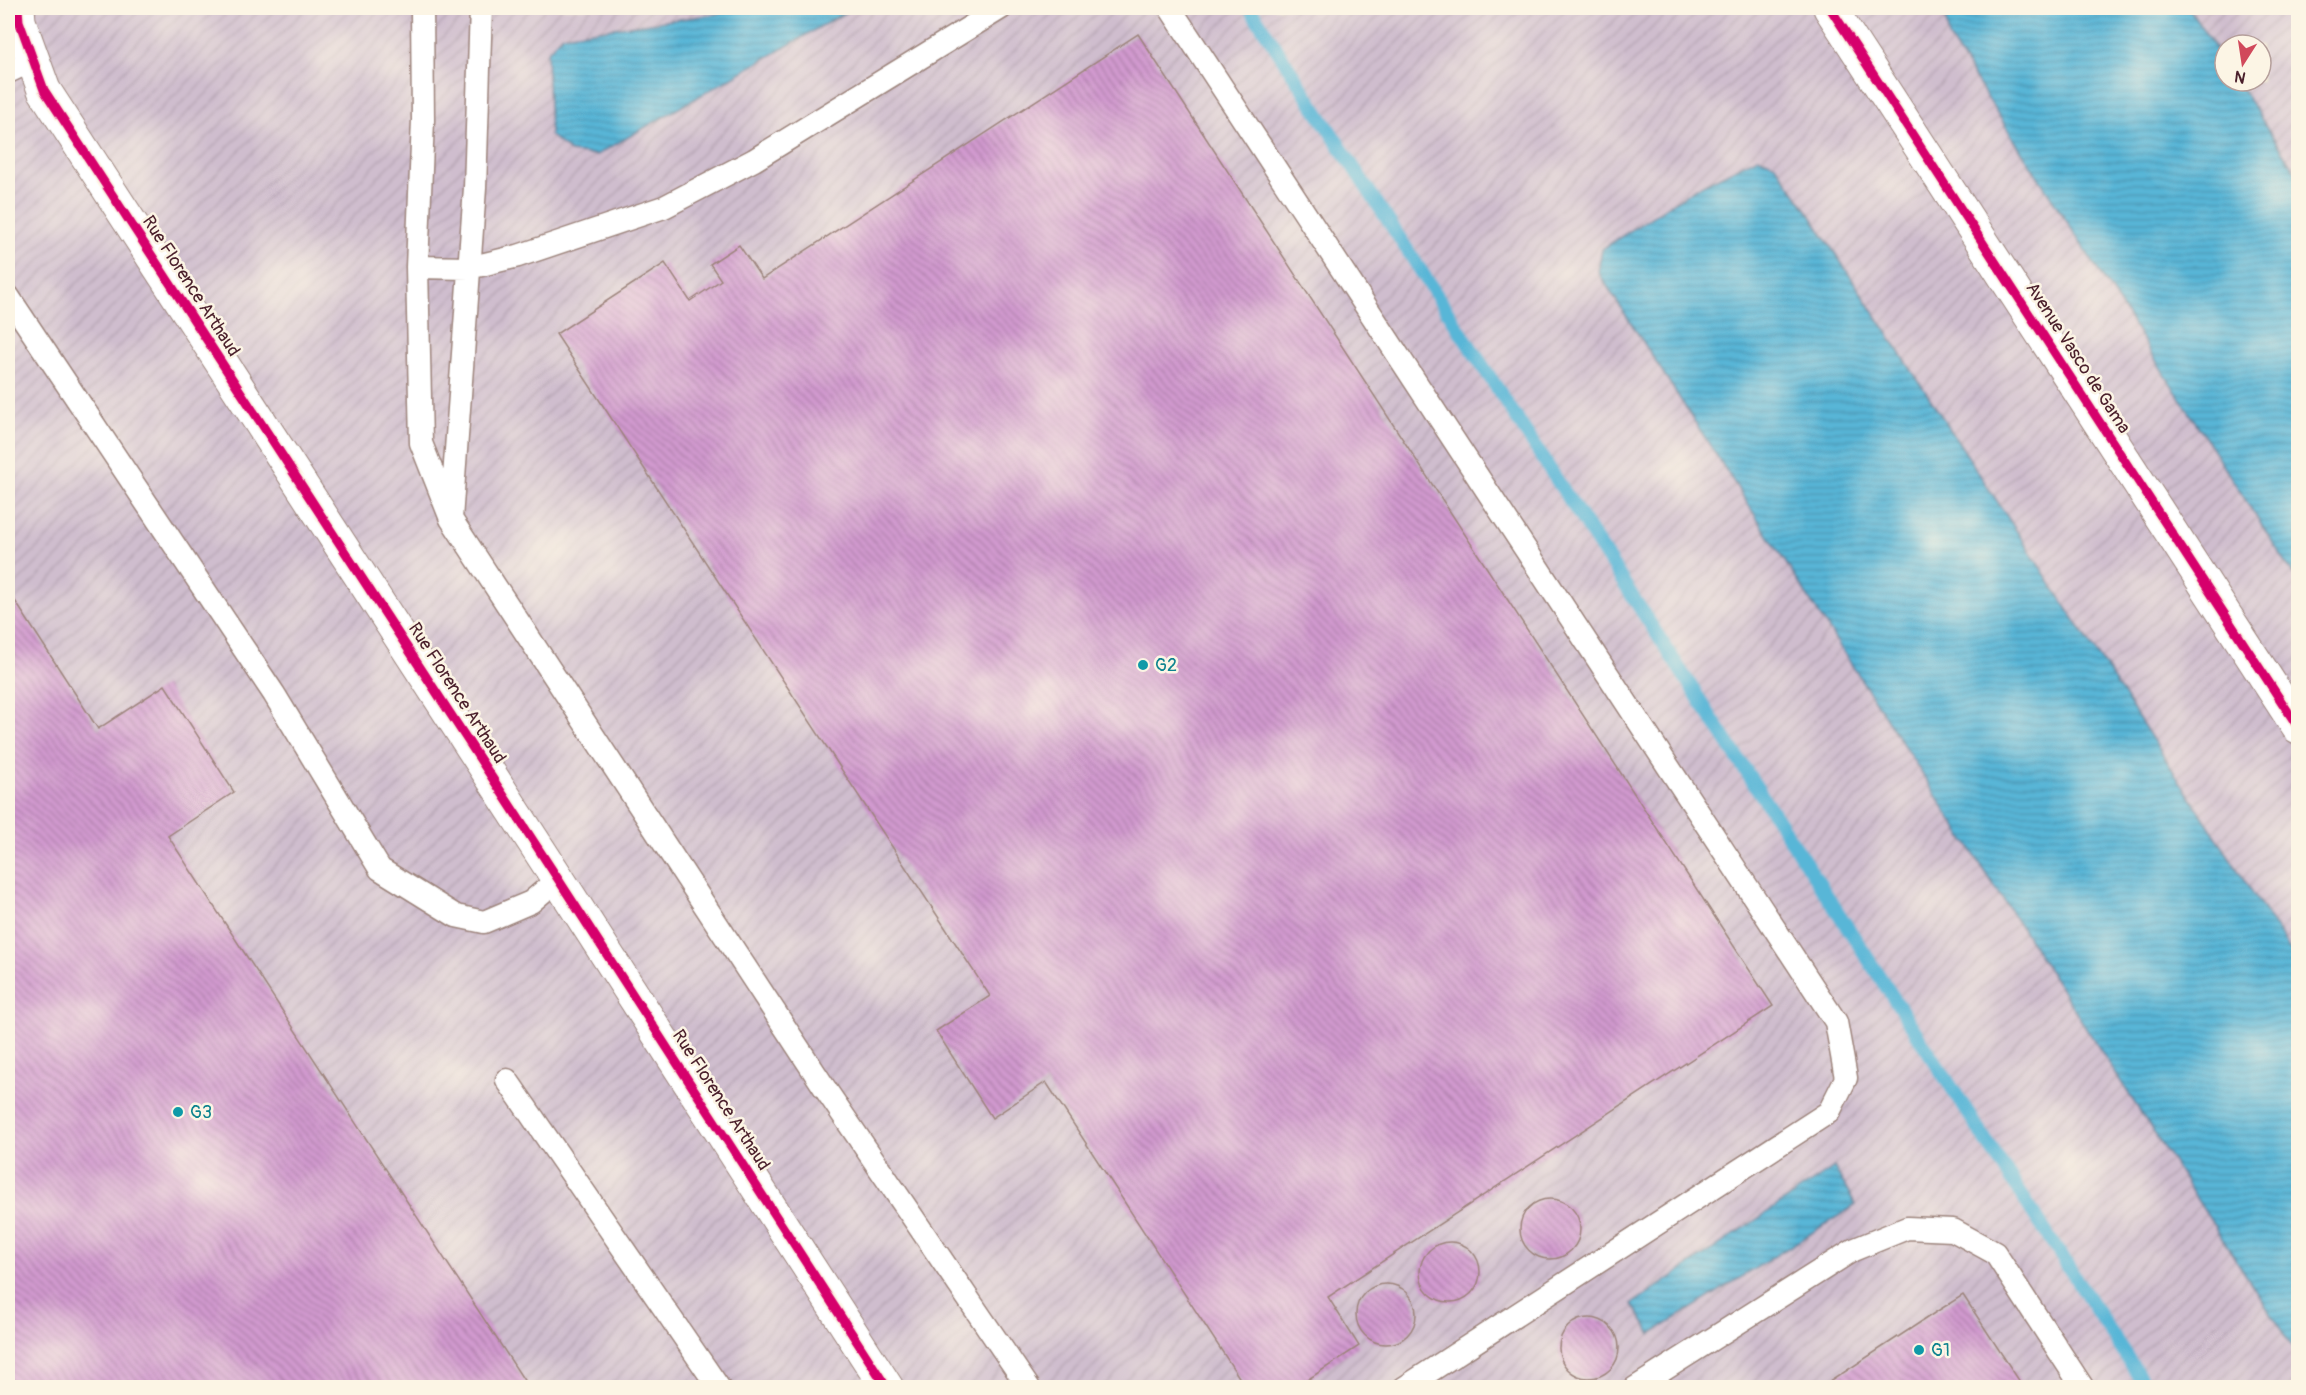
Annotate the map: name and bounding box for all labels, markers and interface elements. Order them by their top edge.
north arrow [2213,33,2273,93]
text: N [2233,66,2247,88]
street label: Rue Florence Arthaud [137,211,245,361]
street label: Avenue Vasco de Gama [2021,278,2135,438]
street label: Rue Florence Arthaud [403,618,511,768]
place label: G2 [1155,654,1177,677]
marker: G2 [1136,658,1150,672]
street label: Rue Florence Arthaud [667,1025,775,1175]
place label: G3 [190,1101,212,1124]
marker: G3 [171,1105,185,1119]
place label: G1 [1931,1339,1950,1362]
marker: G1 [1912,1343,1926,1357]

